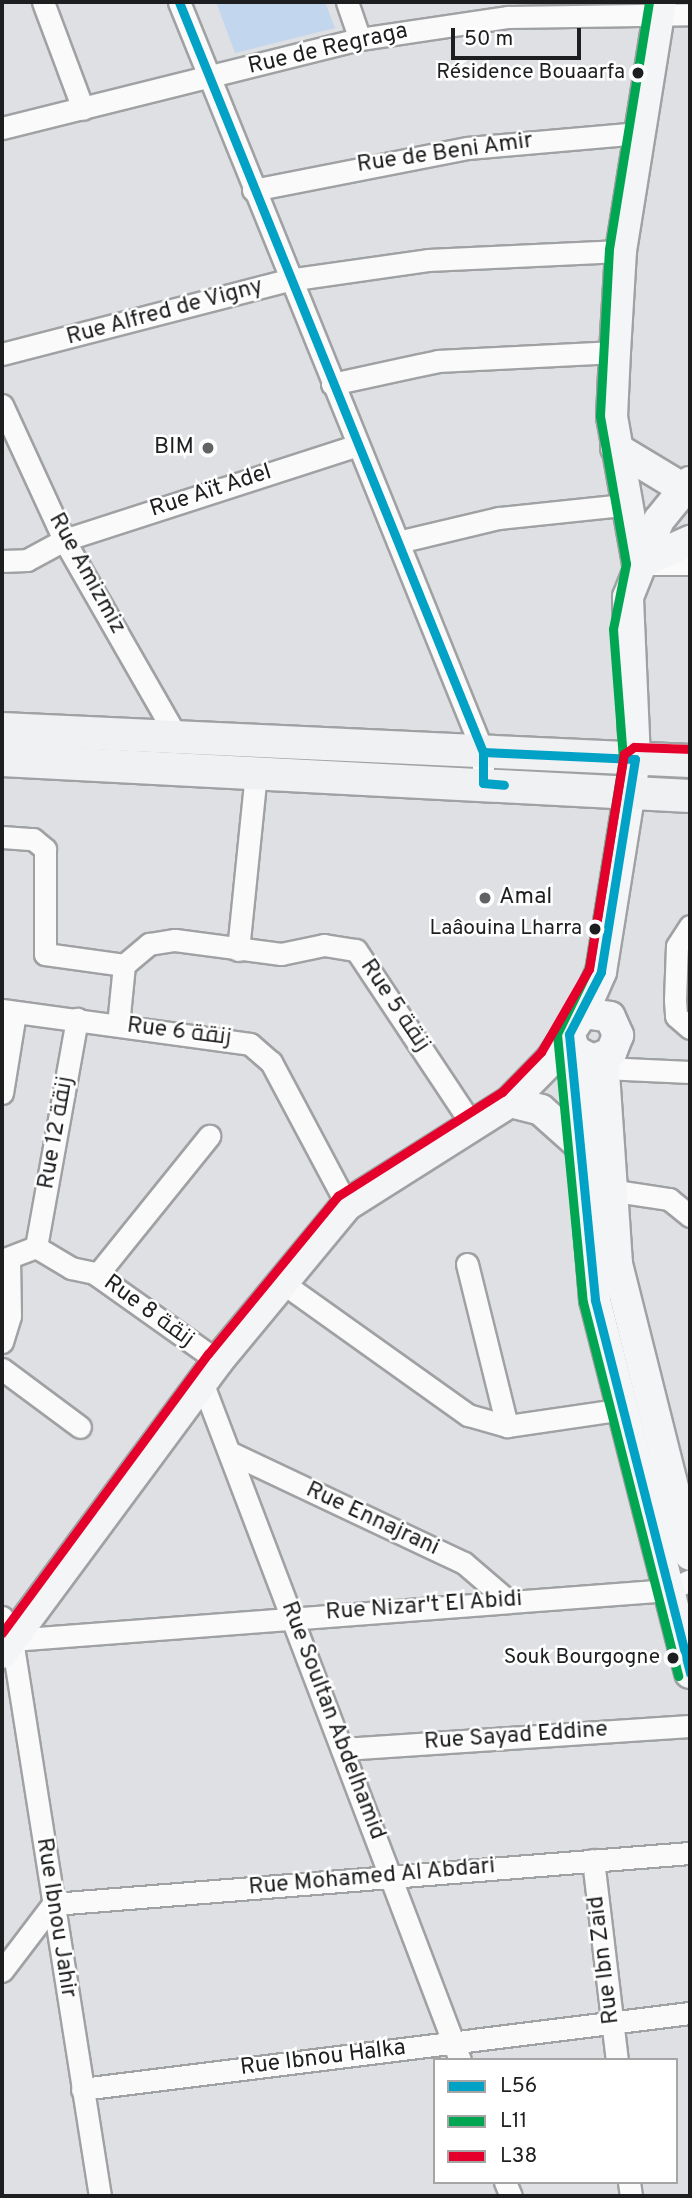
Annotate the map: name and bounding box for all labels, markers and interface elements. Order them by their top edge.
scale bar [454,14,584,58]
street label: Rue de Regraga [245,18,411,82]
text: 50 m [464,26,513,53]
place label: Résidence Bouaarfa [436,60,625,86]
marker: Résidence Bouaarfa [631,66,645,80]
street label: Rue de Beni Amir [355,128,535,180]
street label: Rue Alfred de Vigny [63,273,267,353]
place label: BIM [154,434,194,462]
marker: BIM [200,440,216,456]
street label: Rue Aït Adel [146,459,276,525]
street label: Rue Amizmiz [41,508,131,640]
place label: Amal [499,884,552,912]
marker: Amal [477,890,493,906]
place label: Laâouina Lharra [430,916,582,942]
marker: Laâouina Lharra [588,922,602,936]
street label: Rue 5 زنقة [353,955,435,1057]
street label: Rue 6 زنقة [125,1013,233,1053]
street label: Rue 12 زنقة [34,1075,80,1191]
street label: Rue 8 زنقة [97,1270,199,1354]
street label: Rue Ennajrani [301,1477,443,1563]
street label: Rue Nizar't El Abidi [324,1586,524,1628]
street label: Rue Soultan Abdelhamid [274,1598,390,1844]
place label: Souk Bourgogne [504,1645,660,1671]
marker: Souk Bourgogne [666,1651,680,1665]
street label: Rue Sayad Eddine [423,1717,609,1757]
street label: Rue Ibnou Jahir [29,1836,81,2000]
street label: Rue Mohamed Al Abdari [247,1853,497,1903]
street label: Rue Ibn Zaid [583,1894,627,2026]
street label: Rue Ibnou Halka [239,2035,407,2083]
legend [433,2058,678,2184]
text: L56 [500,2073,537,2100]
text: L11 [500,2108,527,2135]
text: L38 [500,2143,537,2170]

